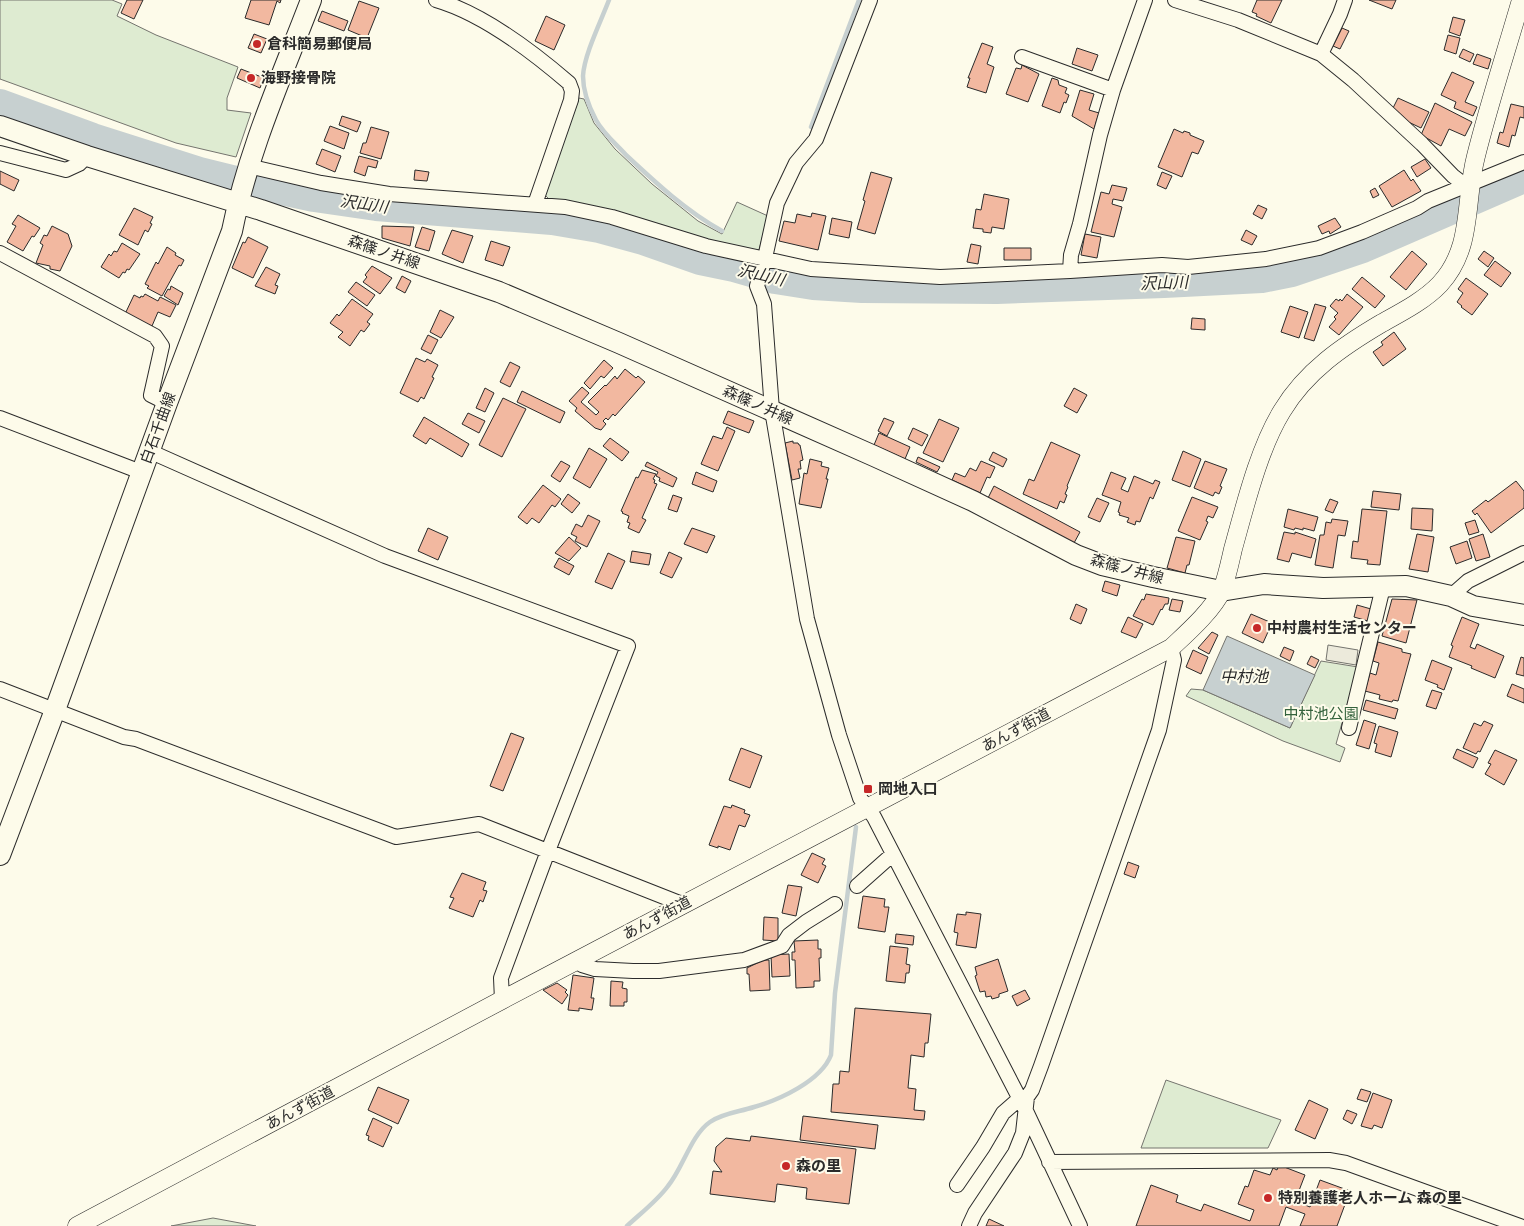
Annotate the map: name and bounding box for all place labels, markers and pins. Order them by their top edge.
place label: 倉科簡易郵便局 [267,35,372,53]
marker: 倉科簡易郵便局 [251,38,263,50]
place label: 海野接骨院 [261,69,336,87]
marker: 海野接骨院 [245,72,257,84]
place label: 中村農村生活センター [1267,619,1417,637]
marker: 中村農村生活センター [1251,622,1263,634]
place label: 岡地入口 [878,780,938,798]
marker: 岡地入口 [862,783,874,795]
place label: 森の里 [796,1157,841,1175]
marker: 森の里 [780,1160,792,1172]
place label: 特別養護老人ホーム 森の里 [1278,1189,1462,1207]
marker: 特別養護老人ホーム 森の里 [1262,1192,1274,1204]

